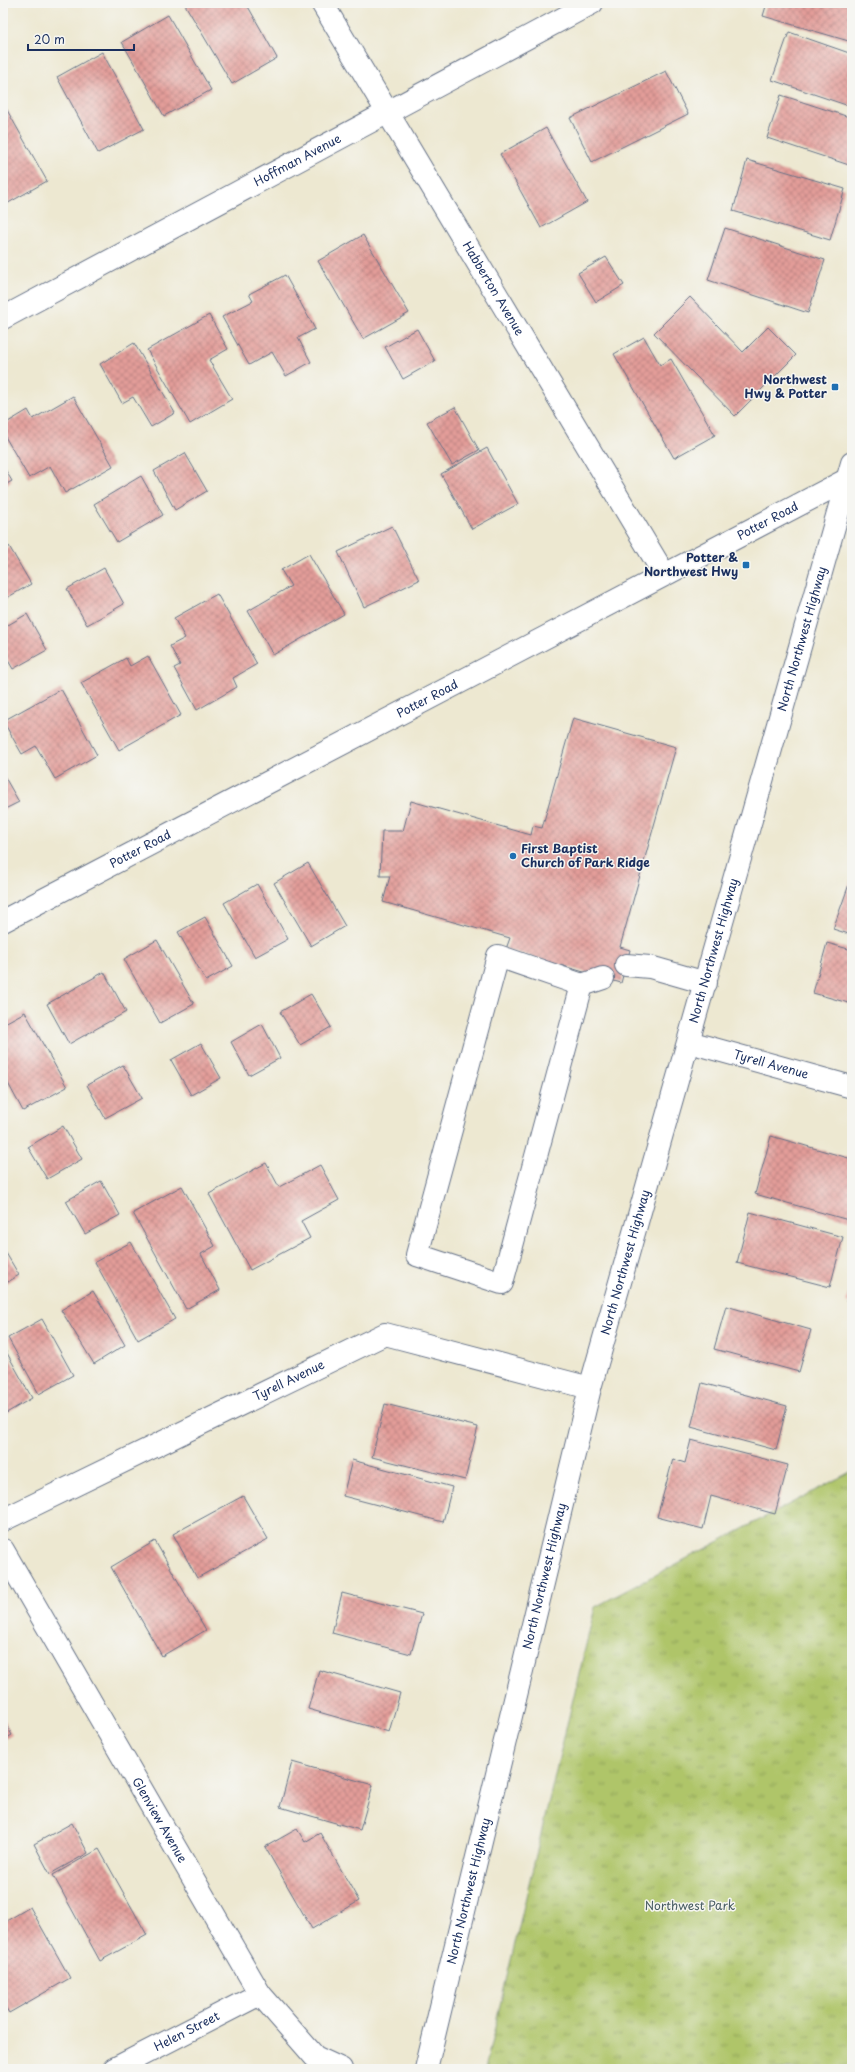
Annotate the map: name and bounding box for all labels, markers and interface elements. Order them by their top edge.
scale bar [28,26,134,52]
text: 20 m [34,30,65,48]
street label: Hoffman Avenue [250,129,344,190]
street label: Habberton Avenue [459,238,529,339]
place label: Northwest Hwy & Potter [745,370,828,402]
marker: Northwest Hwy & Potter [830,382,840,392]
street label: Potter Road [733,497,801,544]
place label: Potter & Northwest Hwy [644,548,738,580]
marker: Potter & Northwest Hwy [741,560,751,570]
street label: North Northwest Highway [772,564,830,713]
street label: Potter Road [393,675,461,722]
street label: Potter Road [106,825,174,872]
place label: First Baptist Church of Park Ridge [521,839,650,871]
marker: First Baptist Church of Park Ridge [508,851,518,861]
street label: North Northwest Highway [684,876,742,1025]
street label: Tyrell Avenue [731,1045,811,1083]
street label: North Northwest Highway [596,1188,654,1337]
street label: Tyrell Avenue [250,1355,328,1405]
street label: North Northwest Highway [517,1501,570,1651]
street label: Glenview Avenue [128,1773,192,1866]
street label: North Northwest Highway [442,1816,494,1966]
park label: Northwest Park [645,1896,735,1914]
street label: Helen Street [150,2006,223,2055]

